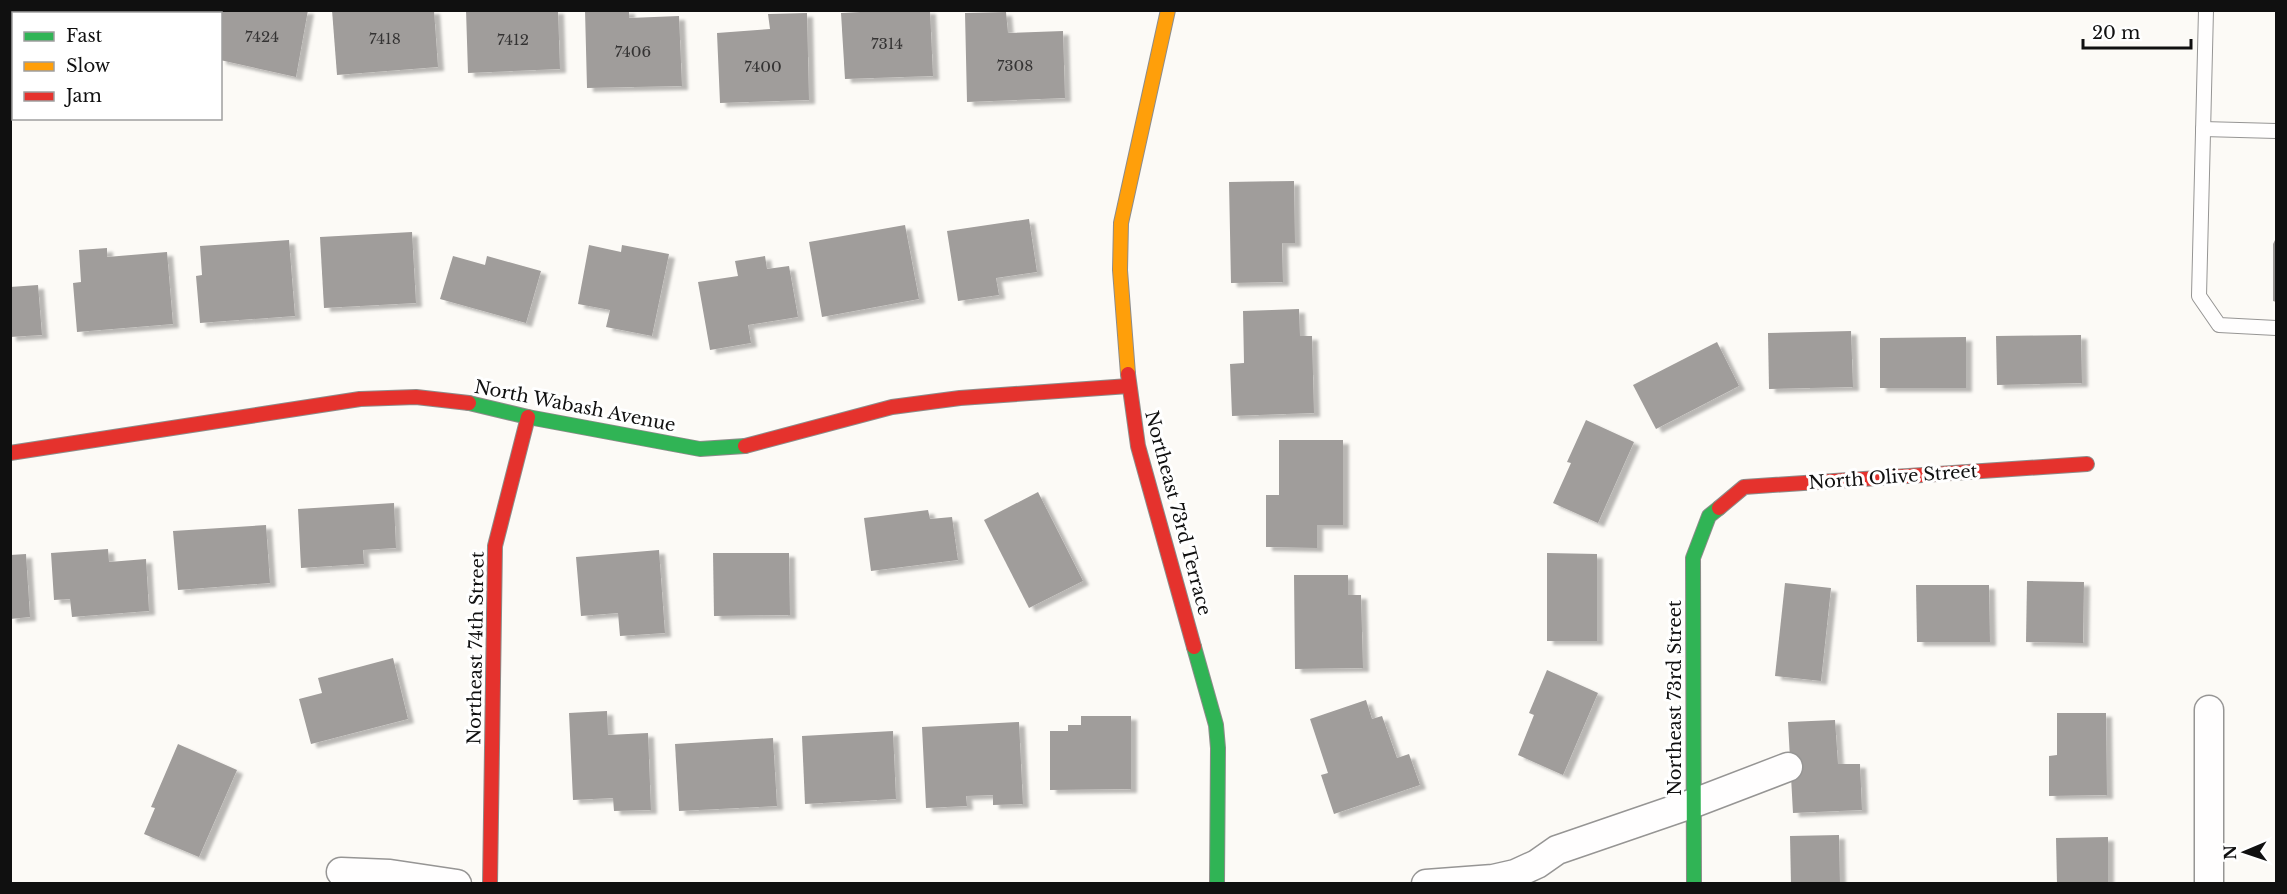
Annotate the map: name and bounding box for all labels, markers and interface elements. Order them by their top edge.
legend [12,12,222,120]
scale bar [2083,12,2191,50]
text: 20 m [2092,22,2140,44]
text: Fast [66,25,103,47]
house number: 7424 [245,27,279,46]
house number: 7418 [369,29,401,48]
house number: 7412 [497,30,529,49]
house number: 7314 [871,34,903,53]
house number: 7406 [615,42,651,61]
text: Slow [66,55,111,77]
house number: 7308 [997,56,1033,75]
house number: 7400 [744,57,782,76]
text: Jam [64,85,102,107]
street label: North Wabash Avenue [473,376,677,436]
street label: Northeast 73rd Terrace [1140,408,1216,618]
street label: North Olive Street [1808,460,1978,494]
street label: Northeast 74th Street [463,551,489,745]
street label: Northeast 73rd Street [1664,600,1686,796]
north arrow [2215,822,2275,882]
text: N [2220,845,2240,860]

